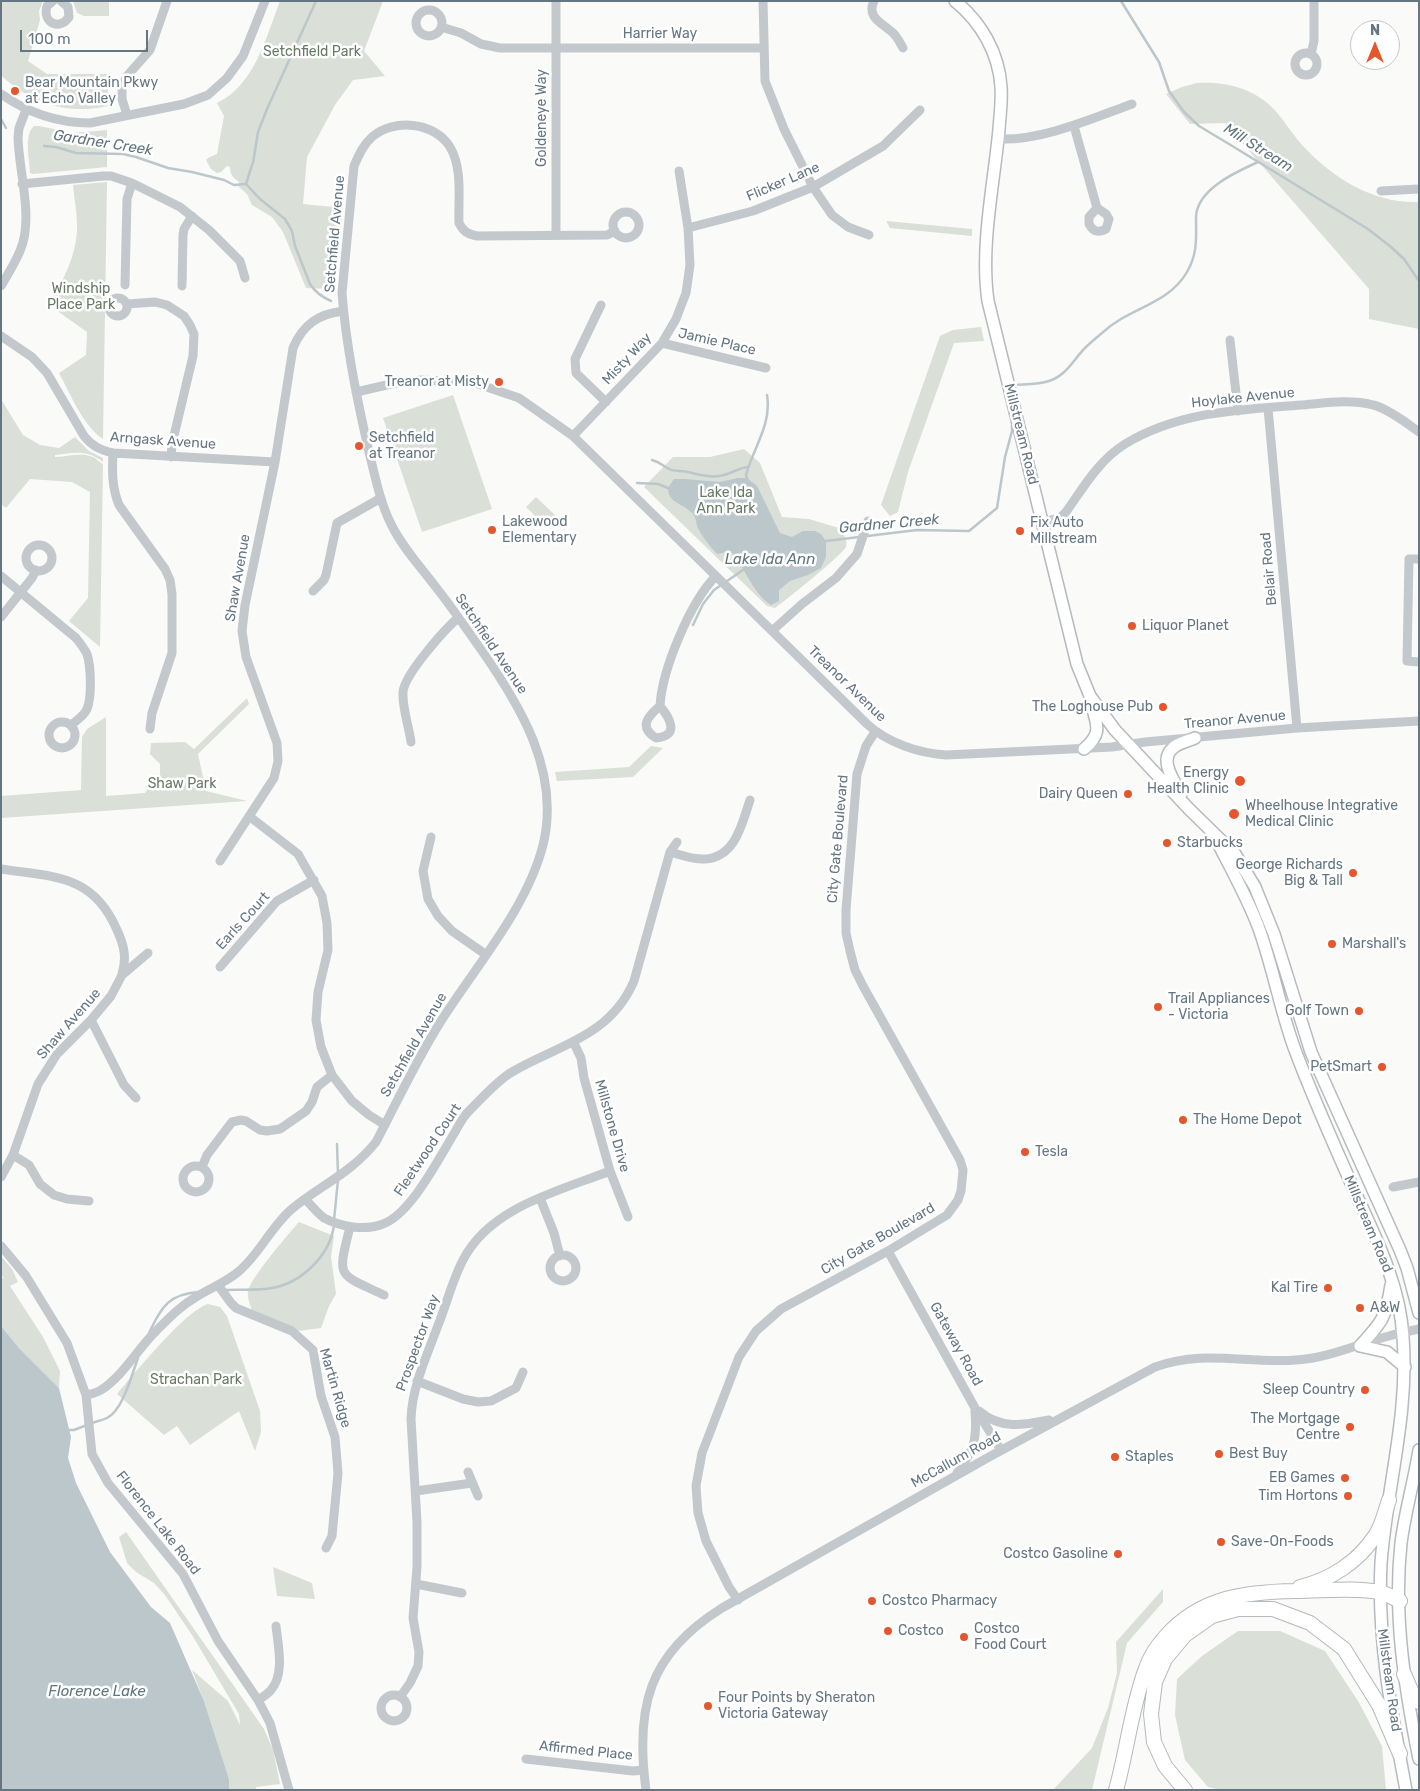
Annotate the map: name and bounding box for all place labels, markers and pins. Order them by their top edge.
place label: Bear Mountain Pkwy at Echo Valley [25,75,158,108]
marker: Bear Mountain Pkwy at Echo Valley [9,85,21,97]
place label: Treanor at Misty [385,374,489,390]
marker: Treanor at Misty [493,376,505,388]
place label: Setchfield at Treanor [369,430,435,462]
marker: Setchfield at Treanor [353,440,365,452]
place label: Lakewood Elementary [502,514,577,546]
place label: Fix Auto Millstream [1030,515,1097,548]
marker: Lakewood Elementary [486,524,498,536]
marker: Fix Auto Millstream [1014,525,1026,537]
place label: Liquor Planet [1142,618,1229,634]
marker: Liquor Planet [1126,620,1138,632]
place label: The Loghouse Pub [1032,699,1153,715]
marker: The Loghouse Pub [1157,701,1169,713]
place label: Energy Health Clinic [1147,765,1229,798]
marker: Energy Health Clinic [1233,774,1247,788]
place label: Dairy Queen [1039,786,1118,802]
marker: Dairy Queen [1122,788,1134,800]
place label: Wheelhouse Integrative Medical Clinic [1245,798,1398,830]
marker: Wheelhouse Integrative Medical Clinic [1227,807,1241,821]
place label: Starbucks [1177,835,1243,851]
marker: Starbucks [1161,837,1173,849]
place label: George Richards Big & Tall [1236,857,1343,890]
marker: George Richards Big & Tall [1347,867,1359,879]
place label: Marshall's [1342,936,1406,952]
marker: Marshall's [1326,938,1338,950]
place label: Trail Appliances - Victoria [1168,991,1270,1024]
marker: Trail Appliances - Victoria [1152,1001,1164,1013]
place label: Golf Town [1285,1003,1349,1019]
marker: Golf Town [1353,1005,1365,1017]
place label: PetSmart [1310,1059,1372,1075]
marker: PetSmart [1376,1061,1388,1073]
place label: The Home Depot [1193,1112,1302,1128]
marker: The Home Depot [1177,1114,1189,1126]
place label: Tesla [1035,1144,1068,1160]
marker: Tesla [1019,1146,1031,1158]
place label: Kal Tire [1271,1280,1318,1296]
marker: Kal Tire [1322,1282,1334,1294]
place label: A&W [1370,1300,1400,1316]
marker: A&W [1354,1302,1366,1314]
place label: Sleep Country [1263,1382,1355,1398]
marker: Sleep Country [1359,1384,1371,1396]
place label: The Mortgage Centre [1250,1411,1340,1444]
marker: The Mortgage Centre [1344,1421,1356,1433]
place label: Best Buy [1229,1446,1288,1462]
marker: Best Buy [1213,1448,1225,1460]
place label: Staples [1125,1449,1174,1465]
marker: Staples [1109,1451,1121,1463]
place label: EB Games [1269,1470,1335,1486]
marker: EB Games [1339,1472,1351,1484]
place label: Tim Hortons [1258,1488,1338,1504]
marker: Tim Hortons [1342,1490,1354,1502]
place label: Save-On-Foods [1231,1534,1334,1550]
marker: Save-On-Foods [1215,1536,1227,1548]
place label: Costco Gasoline [1003,1546,1108,1562]
marker: Costco Gasoline [1112,1548,1124,1560]
place label: Costco Pharmacy [882,1593,997,1609]
marker: Costco Pharmacy [866,1595,878,1607]
place label: Costco Food Court [974,1621,1046,1654]
place label: Costco [898,1623,944,1639]
marker: Costco [882,1625,894,1637]
marker: Costco Food Court [958,1631,970,1643]
place label: Four Points by Sheraton Victoria Gateway [718,1690,875,1722]
marker: Four Points by Sheraton Victoria Gateway [702,1700,714,1712]

